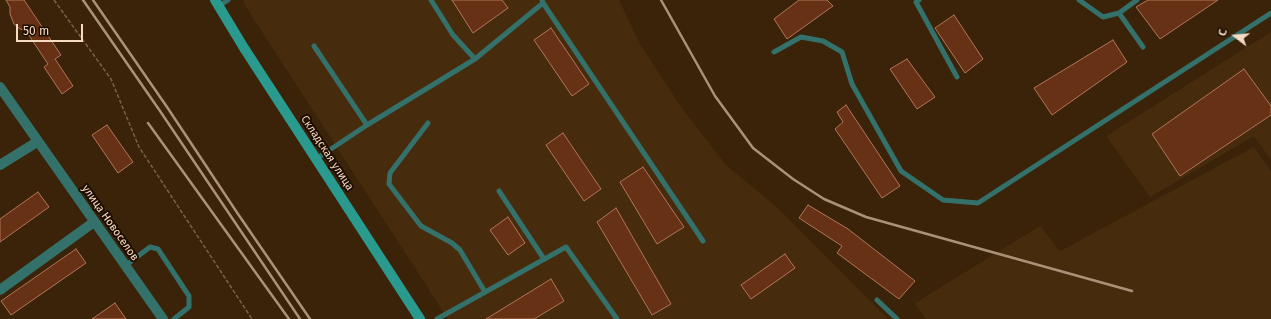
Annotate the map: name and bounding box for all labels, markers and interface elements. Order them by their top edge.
scale bar [18,16,85,42]
north arrow [1215,16,1255,56]
text: 50 m [23,24,49,38]
text: С [1216,28,1230,37]
street label: Складская улица [298,113,356,193]
street label: улица Новоселов [79,182,141,264]

